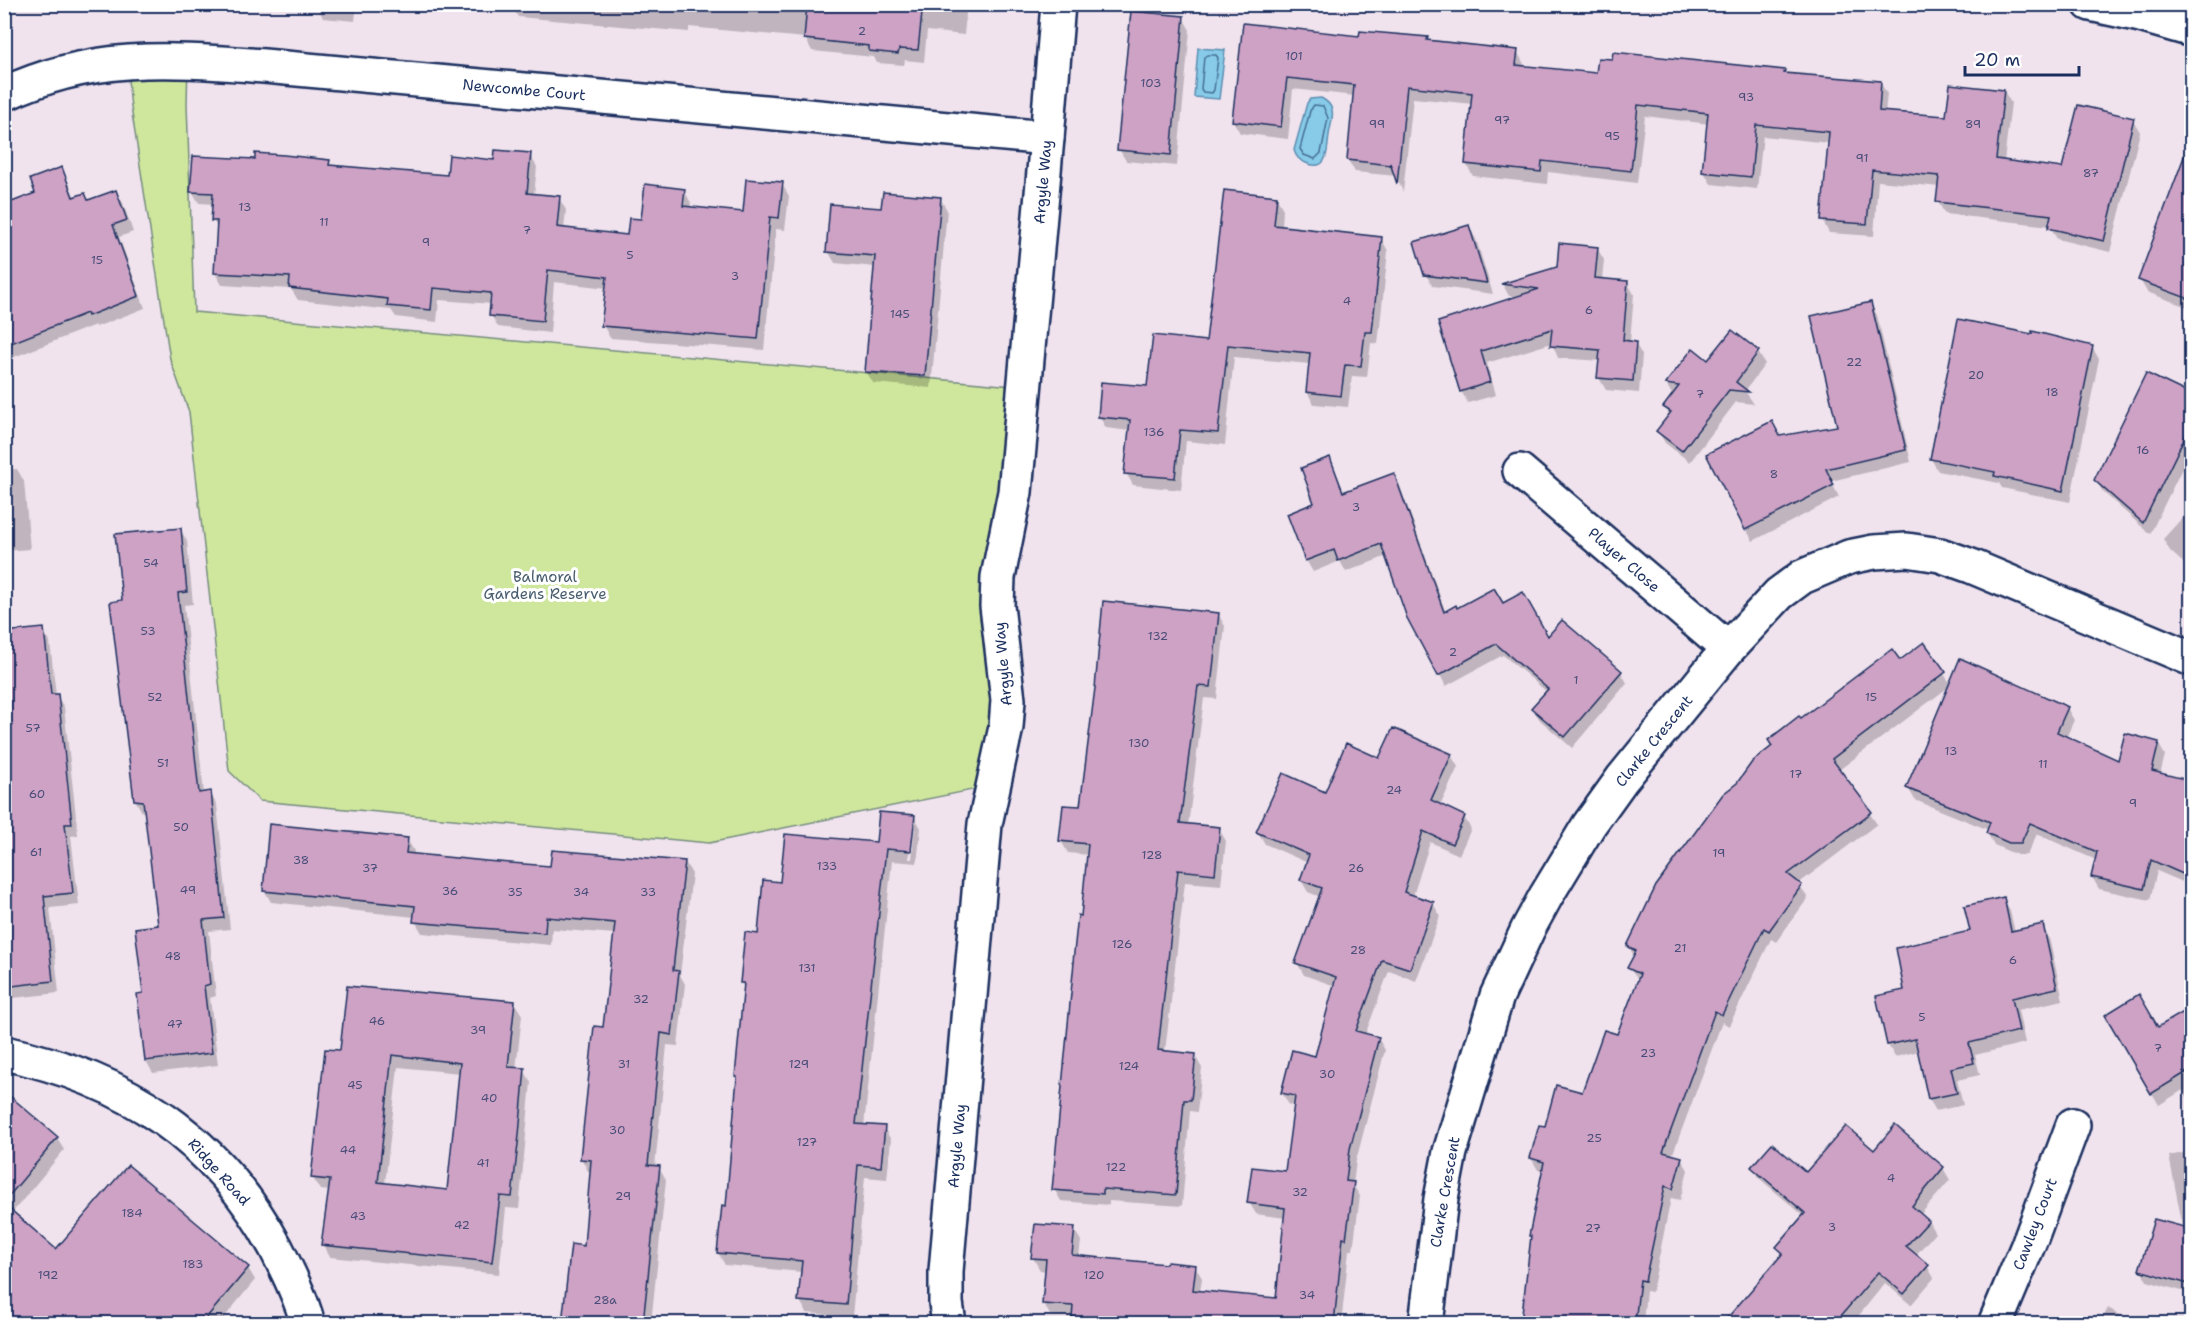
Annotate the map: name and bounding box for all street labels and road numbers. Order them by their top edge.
street label: Newcombe Court [461,75,587,105]
street label: Argyle Way [1029,139,1057,225]
street label: Player Close [1584,523,1664,597]
street label: Argyle Way [989,621,1017,707]
street label: Clarke Crescent [1611,691,1697,791]
street label: Argyle Way [943,1103,971,1189]
street label: Ridge Road [183,1134,255,1210]
street label: Clarke Crescent [1425,1135,1465,1249]
street label: Cawley Court [2008,1175,2062,1273]

